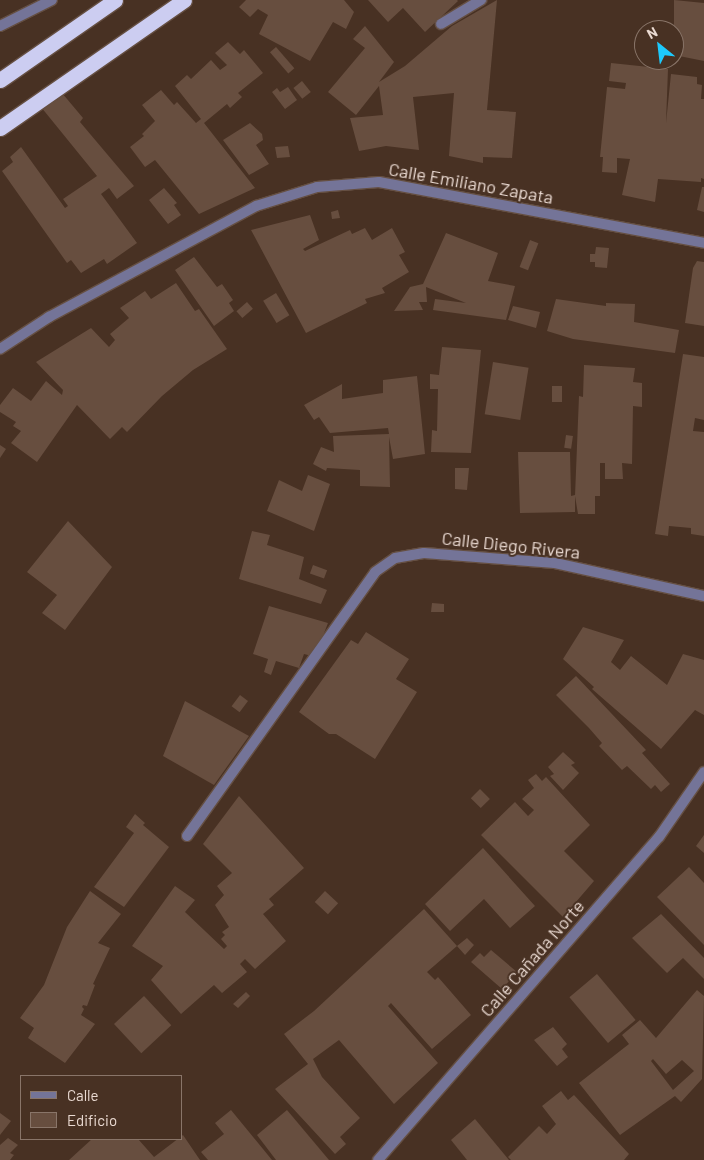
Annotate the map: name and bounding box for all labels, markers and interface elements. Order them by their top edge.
north arrow [634,20,684,70]
text: N [644,23,660,42]
street label: Calle Emiliano Zapata [387,158,555,208]
street label: Calle Diego Rivera [441,527,581,563]
street label: Calle Cañada Norte [475,895,589,1021]
legend [20,1075,182,1140]
text: Calle [67,1086,99,1104]
text: Edificio [67,1111,117,1129]

